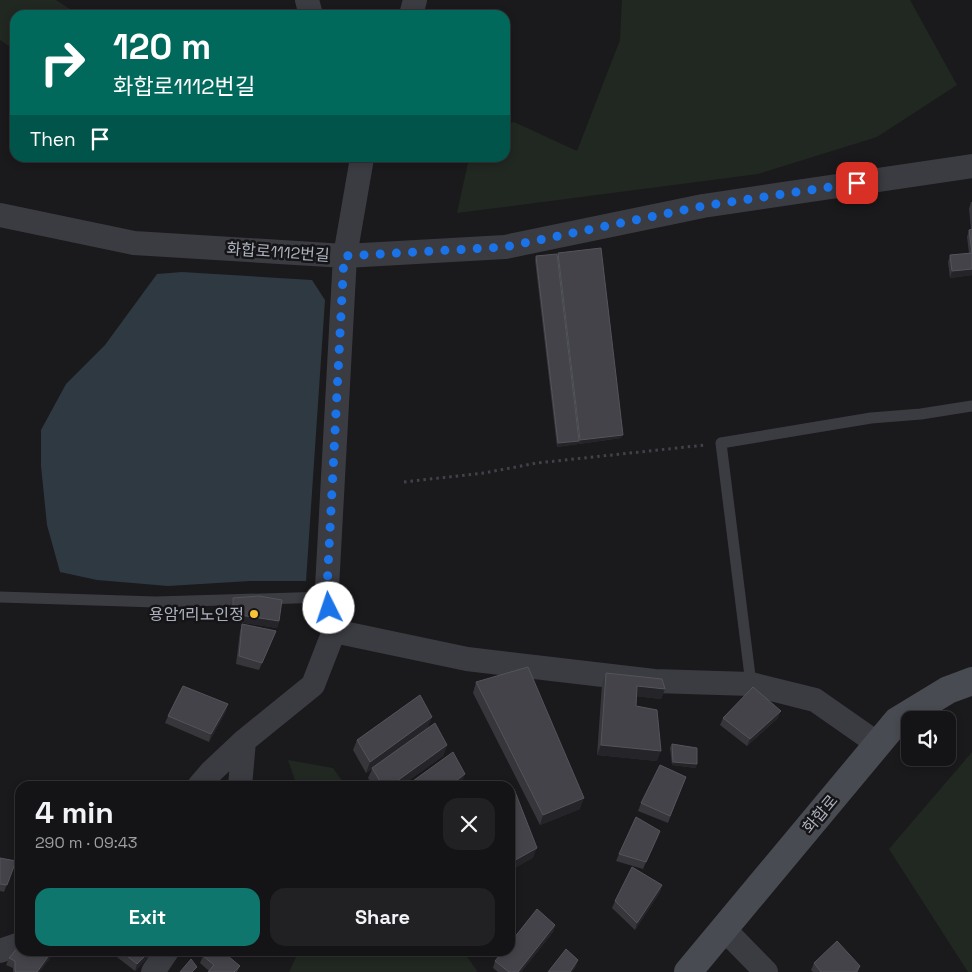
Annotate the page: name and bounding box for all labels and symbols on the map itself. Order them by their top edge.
pin [836,162,878,204]
street label: 화합로1112번길 [226,238,330,266]
position arrow [302,581,354,633]
place label: 용암1리노인정 [149,604,244,625]
marker: 용암1리노인정 [248,608,260,620]
street label: 화합로 [798,790,842,838]

